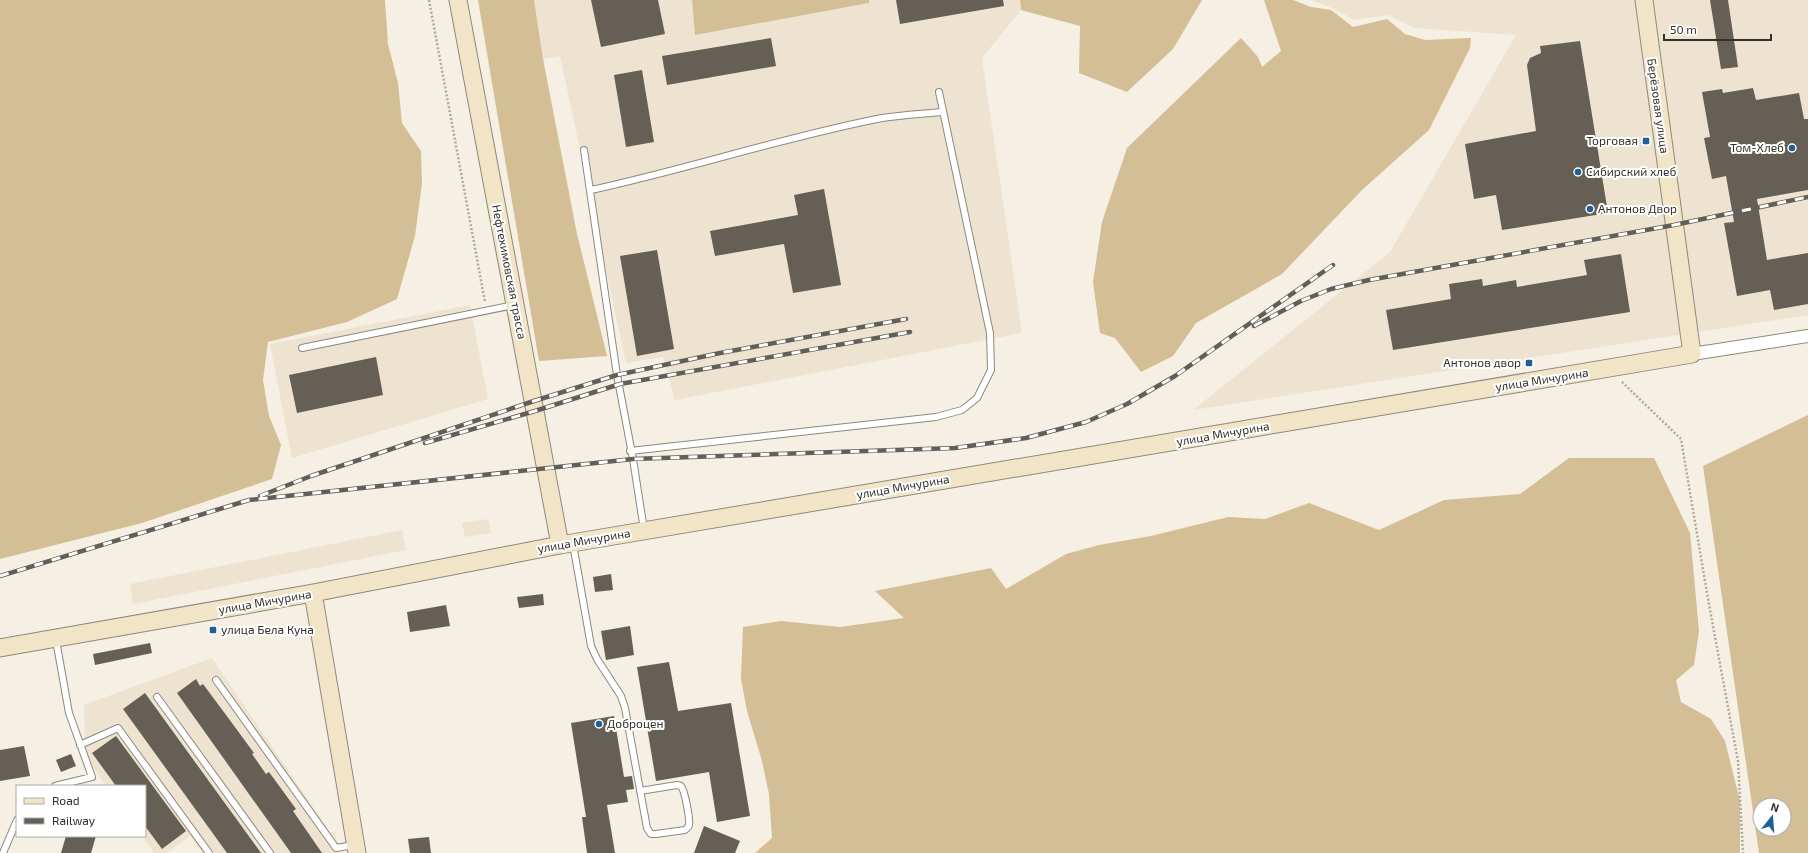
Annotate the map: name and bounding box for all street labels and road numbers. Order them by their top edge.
street label: Берёзовая улица [1644,57,1673,154]
street label: Нефтехимовская трасса [490,203,530,340]
street label: улица Мичурина [1494,365,1590,394]
street label: улица Мичурина [1175,418,1271,449]
street label: улица Мичурина [855,471,951,502]
street label: улица Мичурина [536,525,632,556]
street label: улица Мичурина [217,586,313,617]

